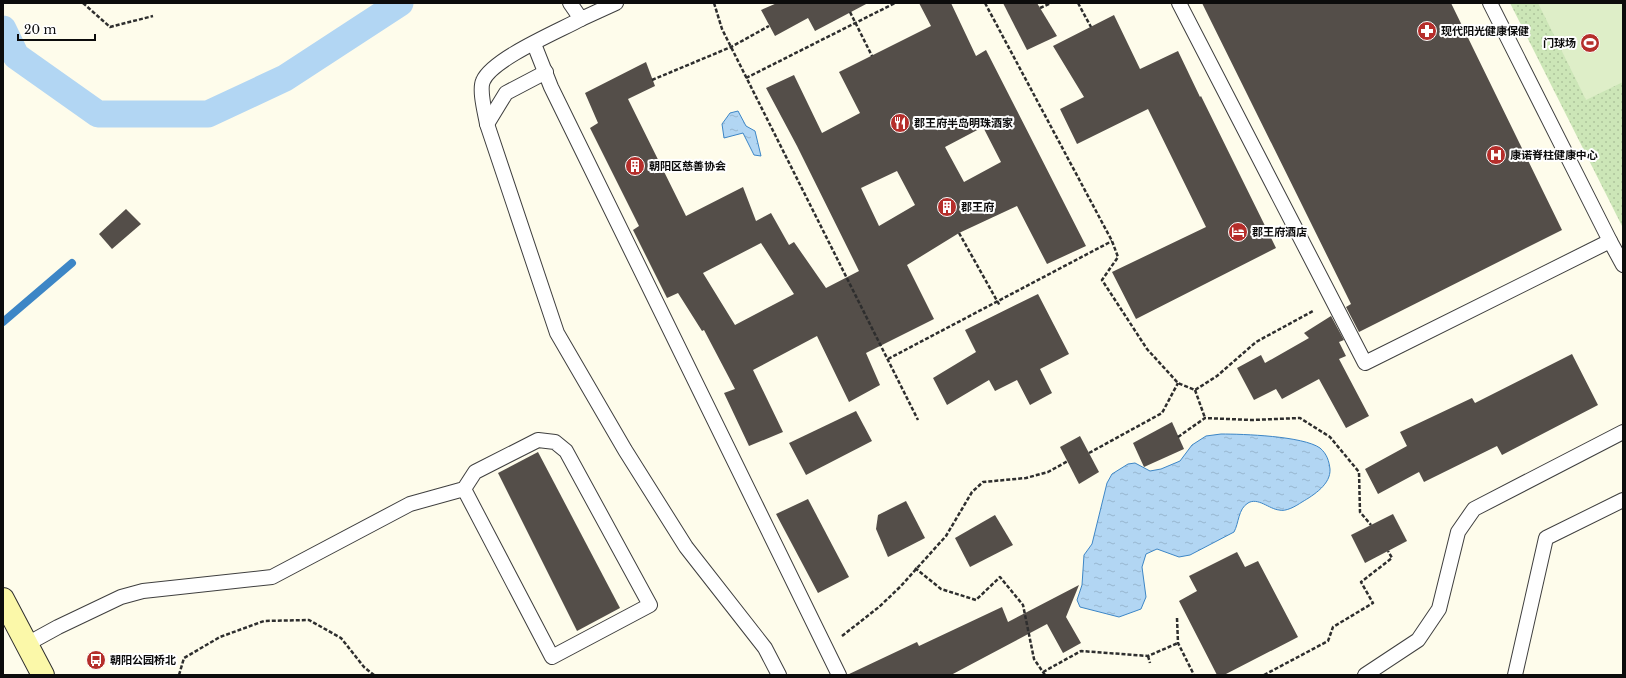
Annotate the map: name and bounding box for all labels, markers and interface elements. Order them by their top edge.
scale bar [18,16,95,42]
pharmacy icon: 现代阳光健康保健 [1416,20,1438,42]
text: 20 m [24,22,56,37]
place label: 现代阳光健康保健 [1441,24,1529,38]
sports icon: 门球场 [1579,32,1601,54]
place label: 门球场 [1543,36,1576,50]
restaurant icon: 郡王府半岛明珠酒家 [889,112,911,134]
place label: 郡王府半岛明珠酒家 [914,116,1013,130]
hospital icon: 康诺脊柱健康中心 [1485,144,1507,166]
place label: 康诺脊柱健康中心 [1510,148,1598,162]
building icon: 朝阳区慈善协会 [624,155,646,177]
place label: 朝阳区慈善协会 [649,159,726,173]
building icon: 郡王府 [936,196,958,218]
place label: 郡王府 [961,200,994,214]
hotel icon: 郡王府酒店 [1227,221,1249,243]
place label: 郡王府酒店 [1252,225,1307,239]
bus stop icon: 朝阳公园桥北 [85,649,107,671]
place label: 朝阳公园桥北 [110,653,176,667]

